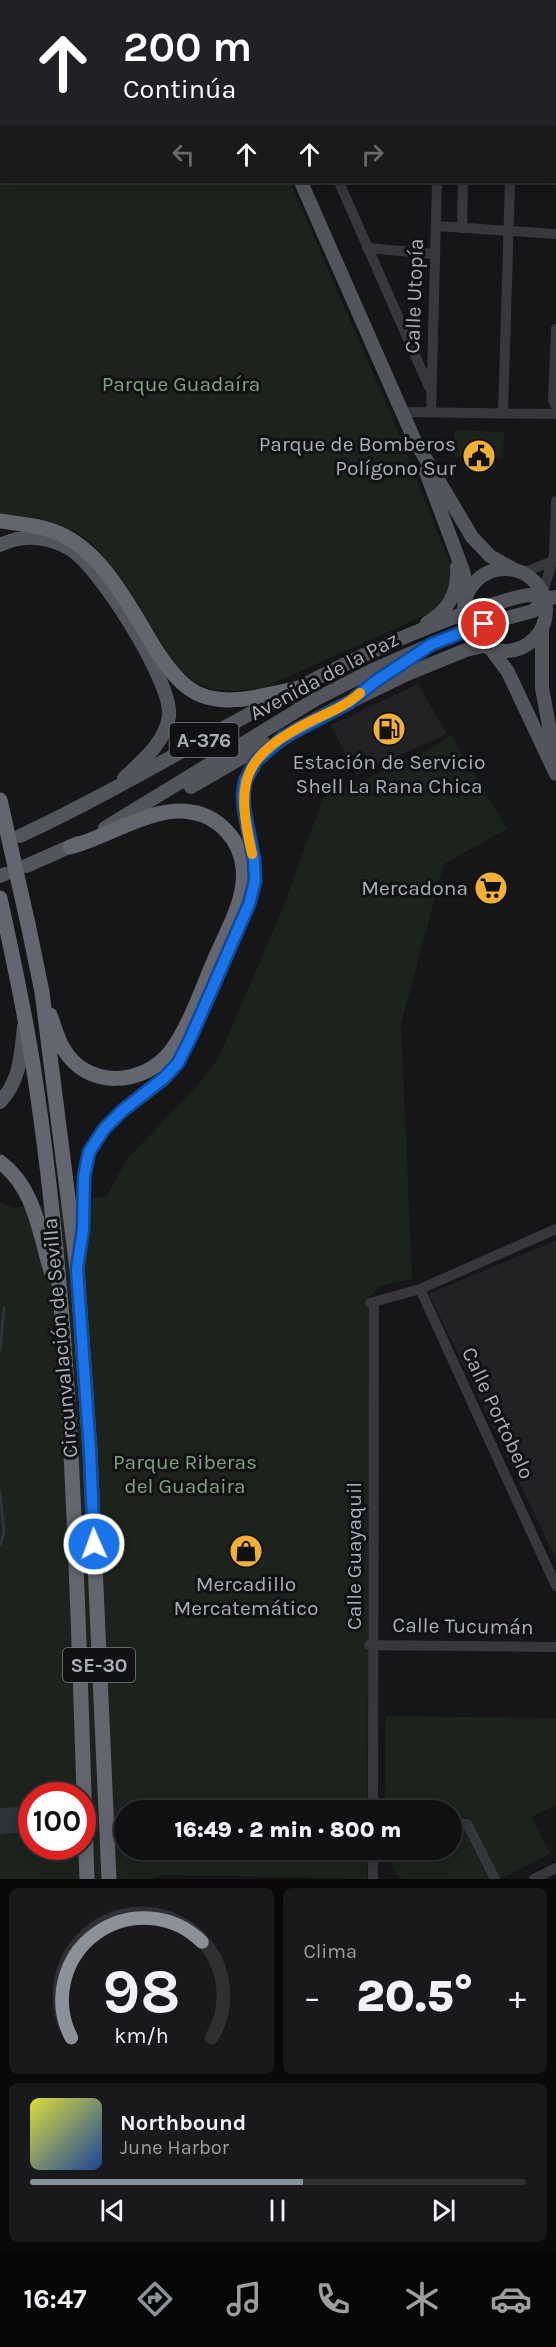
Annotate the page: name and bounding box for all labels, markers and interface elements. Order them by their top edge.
text: 200 m [123,22,252,72]
icon: ahead [24,24,102,102]
text: Continúa [123,73,236,105]
icon: left [167,138,200,171]
icon: ahead [230,138,263,171]
icon: ahead [293,138,326,171]
icon: right [356,138,389,171]
street label: Calle Utopía [400,238,428,354]
park label: Parque Guadaíra [102,372,260,396]
place label: Parque de Bomberos Polígono Sur [259,432,456,480]
public building icon: Parque de Bomberos Polígono Sur [461,438,497,474]
pin [458,598,509,649]
icon: arrive [467,607,500,640]
street label: Avenida de la Paz [246,627,402,725]
fuel station icon: Estación de Servicio Shell La Rana Chica [371,711,407,747]
road number: A-376 [170,723,238,757]
place label: Estación de Servicio Shell La Rana Chica [292,750,486,798]
supermarket icon: Mercadona [473,870,509,906]
place label: Mercadona [361,876,468,900]
street label: Circunvalación de Sevilla [38,1217,82,1459]
street label: Calle Portobelo [457,1343,539,1483]
park label: Parque Riberas del Guadaira [113,1450,257,1498]
street label: Calle Guayaquil [342,1482,366,1630]
position arrow [62,1512,126,1576]
shop icon: Mercadillo Mercatemático [228,1533,264,1569]
place label: Mercadillo Mercatemático [174,1572,318,1620]
street label: Calle Tucumán [392,1613,534,1639]
road number: SE-30 [63,1648,135,1682]
speed limit sign: 100 [18,1782,96,1860]
text: 16:49 · 2 min · 800 m [174,1817,402,1843]
text: Clima [304,1940,357,1963]
text: 98 [102,1955,180,2028]
text: 20.5° [356,1970,473,2022]
text: − [304,1978,321,2016]
text: + [509,1978,526,2016]
text: km/h [114,2023,168,2048]
text: Northbound [120,2110,246,2136]
text: June Harbor [120,2136,229,2159]
icon: previous [96,2194,129,2227]
icon: pause [261,2194,294,2227]
icon: next [427,2194,460,2227]
icon: directions [134,2278,176,2320]
icon: music [223,2278,265,2320]
icon: phone [312,2278,354,2320]
icon: climate [401,2278,443,2320]
icon: car [490,2278,532,2320]
text: 16:47 [24,2283,86,2315]

